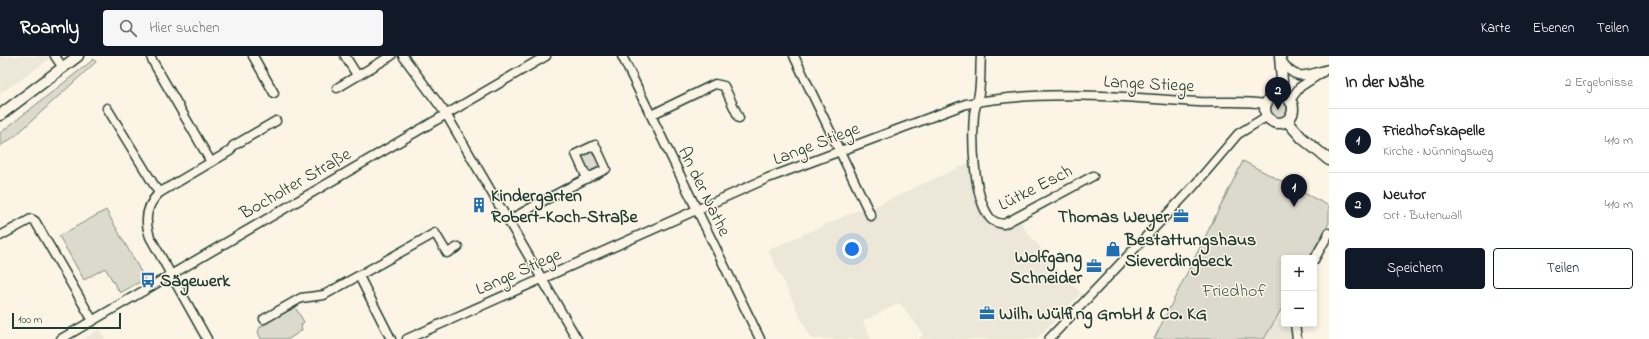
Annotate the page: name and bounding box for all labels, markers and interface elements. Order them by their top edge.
search box [103,10,383,46]
text: Roamly [20,15,79,42]
icon: search [117,17,139,39]
text: Hier suchen [149,17,220,39]
text: Karte [1481,18,1510,39]
text: Ebenen [1532,18,1575,39]
text: Teilen [1597,18,1629,39]
street label: Lange Stiege [1103,70,1196,101]
text: In der Nähe [1345,70,1424,95]
text: 2 Ergebnisse [1565,73,1633,92]
pin: 2 [1265,77,1291,110]
street label: Lange Stiege [770,116,865,174]
text: Friedhofskapelle [1383,120,1485,142]
text: 1 [1356,131,1360,150]
text: 410 m [1605,131,1633,150]
street label: Bocholter Straße [235,142,357,228]
street label: An der Nathe [670,142,737,242]
text: Kirche · Nünningsweg [1383,142,1493,161]
street label: Lütke Esch [994,159,1077,219]
pin: 1 [1281,174,1307,207]
place label: Kindergarten Robert-Koch-Straße [491,184,638,231]
text: Neutor [1383,184,1426,206]
text: 2 [1355,195,1361,214]
text: 410 m [1605,195,1633,214]
building icon: Kindergarten Robert-Koch-Straße [470,196,488,214]
place label: Thomas Weyer [1058,205,1169,232]
text: Ort · Butenwall [1383,206,1462,225]
office icon: Thomas Weyer [1172,207,1190,225]
place label: Bestattungshaus Sieverdingbeck [1124,228,1256,276]
your location [842,239,862,259]
shop icon: Bestattungshaus Sieverdingbeck [1104,240,1122,258]
street label: Lange Stiege [472,242,567,304]
place label: Wolfgang Schneider [1010,245,1082,292]
button: Speichern [1345,248,1485,289]
button: Teilen [1493,248,1633,289]
map controls [1281,255,1317,327]
button: + [1281,255,1317,291]
office icon: Wolfgang Schneider [1085,257,1103,275]
place label: Sägewerk [160,269,231,296]
bus stop icon: Sägewerk [139,271,157,289]
park label: Friedhof [1201,279,1266,305]
button: − [1281,291,1317,327]
place label: Wilh. Wülfing GmbH & Co. KG [999,302,1207,329]
office icon: Wilh. Wülfing GmbH & Co. KG [978,304,996,322]
scale bar [12,311,121,330]
text: 100 m [18,312,42,328]

